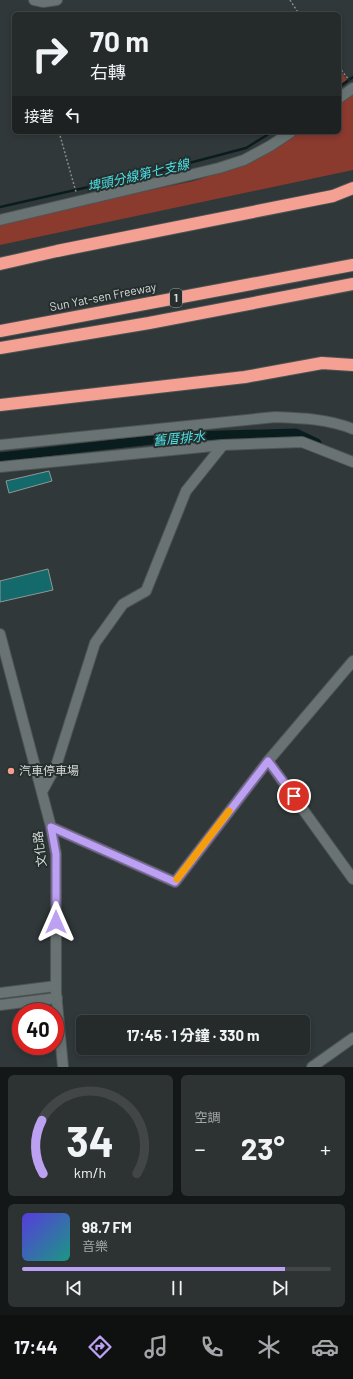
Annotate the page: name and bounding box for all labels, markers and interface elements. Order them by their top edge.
text: 70 m [90,24,149,58]
icon: right [24,28,76,80]
text: 右轉 [90,61,126,83]
icon: left [62,104,84,126]
text: 接著 [24,107,54,125]
water label: 埤頭分線第七支線 [86,155,192,194]
street label: Sun Yat-sen Freeway [48,279,158,313]
road number: 1 [170,289,182,307]
water label: 舊厝排水 [152,428,207,448]
place label: 汽車停車場 [19,763,79,777]
marker: 汽車停車場 [6,766,16,776]
pin [277,779,311,813]
icon: arrive [283,785,305,807]
street label: 文化路 [30,830,48,868]
position arrow [35,901,77,943]
speed limit sign: 40 [12,1003,64,1055]
text: 17:45 · 1 分鐘 · 330 m [126,1026,260,1044]
text: 空調 [195,1109,221,1125]
text: 34 [66,1114,114,1164]
text: 23° [241,1130,285,1166]
text: − [195,1135,206,1161]
text: + [320,1135,331,1161]
text: km/h [74,1163,106,1180]
text: 98.7 FM [82,1218,132,1236]
text: 音樂 [82,1238,108,1254]
icon: previous [63,1277,85,1299]
icon: pause [166,1277,188,1299]
icon: next [269,1277,291,1299]
icon: directions [86,1333,114,1361]
icon: music [142,1333,170,1361]
icon: phone [198,1333,226,1361]
icon: climate [255,1333,283,1361]
icon: car [311,1333,339,1361]
text: 17:44 [14,1336,58,1358]

